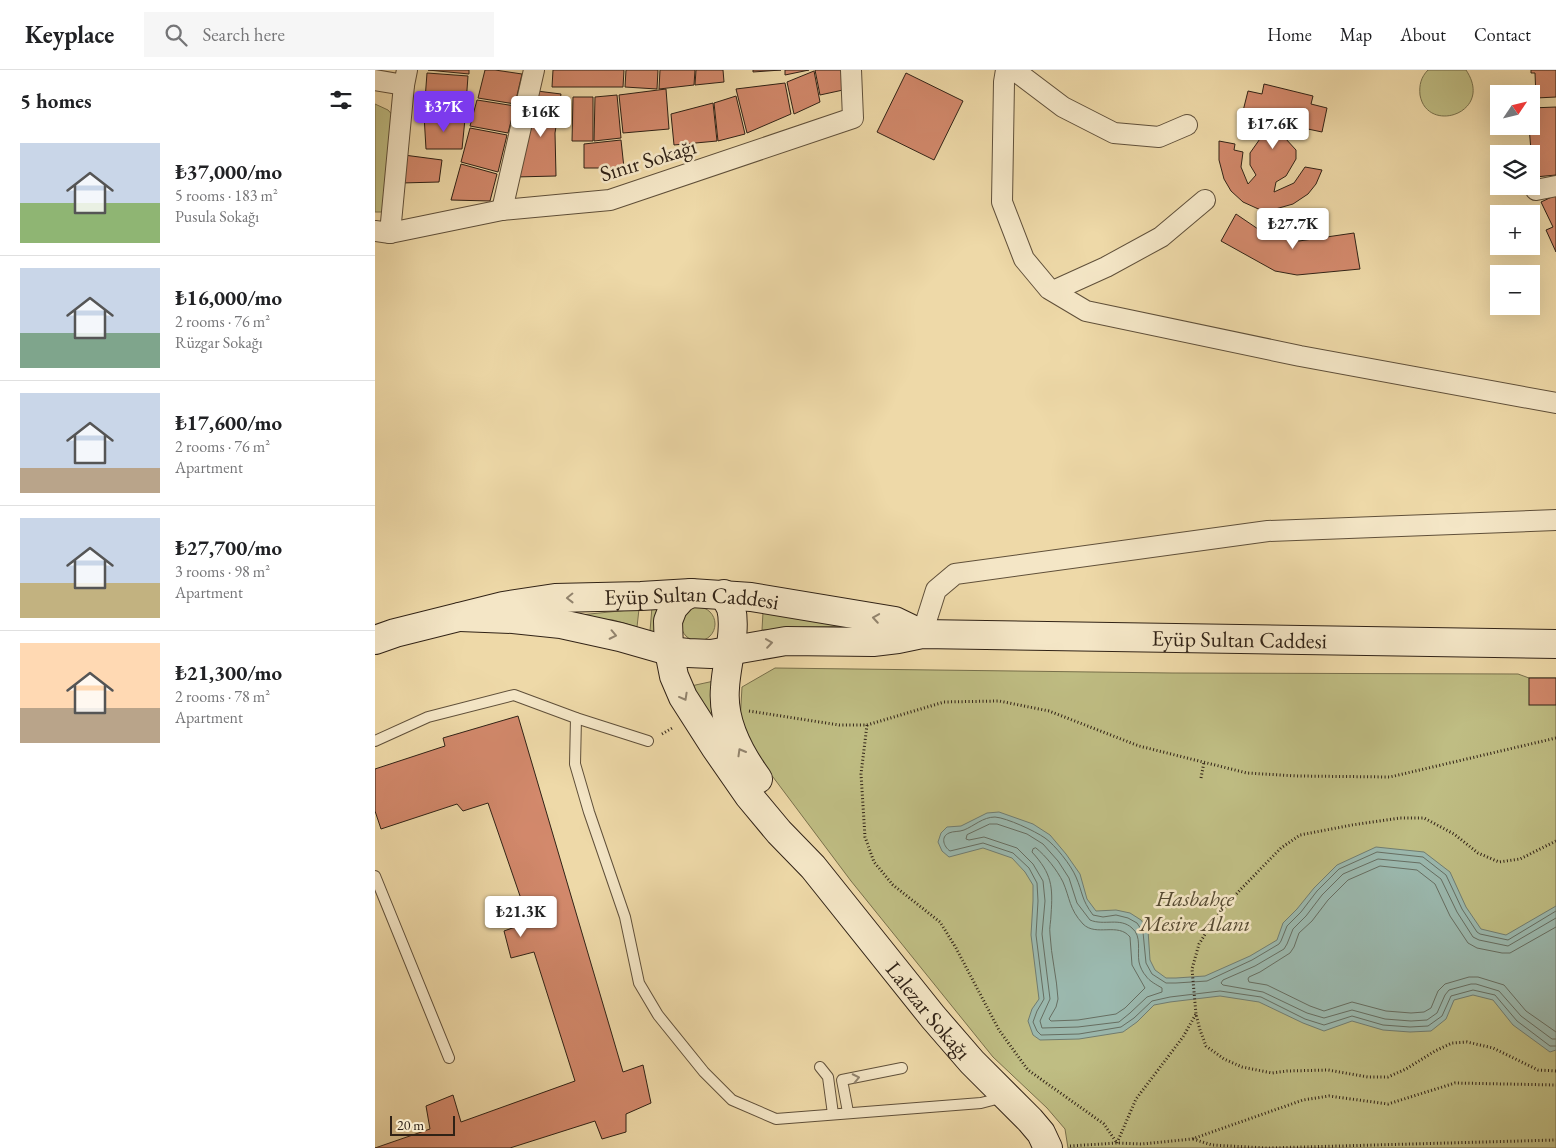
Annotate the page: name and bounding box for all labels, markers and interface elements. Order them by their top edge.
search box [144,12,494,57]
text: Keyplace [25,19,114,50]
icon: search [162,21,190,49]
text: Search here [202,22,285,47]
text: Home [1267,23,1312,46]
text: Map [1340,23,1372,46]
text: About [1400,23,1446,46]
text: Contact [1474,23,1531,46]
north arrow [1490,85,1540,135]
map controls [1490,85,1540,315]
icon: filters [327,86,355,114]
text: 5 homes [20,87,92,114]
pin: ₺37K [414,90,474,133]
text: ₺37K [425,96,463,117]
pin: ₺16K [511,96,571,138]
text: ₺16K [522,101,560,122]
pin: ₺17.6K [1232,108,1314,150]
text: ₺17.6K [1248,113,1298,134]
street label: Sınır Sokağı [596,132,700,188]
button: layers [1490,145,1540,195]
text: ₺37,000/mo [175,158,282,185]
icon: home [60,163,120,223]
text: 5 rooms · 183 m² [175,185,278,206]
button: + [1490,205,1540,255]
text: Pusula Sokağı [175,206,259,227]
pin: ₺27.7K [1252,208,1334,250]
text: ₺27.7K [1268,213,1318,234]
button: − [1490,265,1540,315]
text: ₺16,000/mo [175,284,282,311]
icon: home [60,288,120,348]
text: 2 rooms · 76 m² [175,311,270,332]
text: Rüzgar Sokağı [175,332,263,353]
text: ₺17,600/mo [175,409,282,436]
icon: home [60,413,120,473]
text: 2 rooms · 76 m² [175,436,270,457]
text: Apartment [175,457,243,478]
text: ₺27,700/mo [175,534,282,561]
icon: home [60,538,120,598]
text: 3 rooms · 98 m² [175,561,270,582]
street label: Eyüp Sultan Caddesi [604,578,781,616]
text: Apartment [175,582,243,603]
one-way arrow [566,593,574,603]
one-way arrow [872,614,881,624]
street label: Eyüp Sultan Caddesi [1151,623,1327,655]
one-way arrow [608,629,617,640]
one-way arrow [765,639,774,649]
text: ₺21,300/mo [175,659,282,686]
icon: home [60,663,120,723]
text: 2 rooms · 78 m² [175,686,270,707]
one-way arrow [678,691,688,700]
text: Apartment [175,707,243,728]
one-way arrow [738,748,748,757]
park label: Hasbahçe Mesire Alanı [1138,884,1250,938]
pin: ₺21.3K [480,896,562,938]
text: ₺21.3K [496,901,546,922]
street label: Lalezar Sokağı [880,955,978,1066]
one-way arrow [852,1073,860,1083]
scale bar [390,1113,455,1136]
text: 20 m [397,1116,424,1134]

